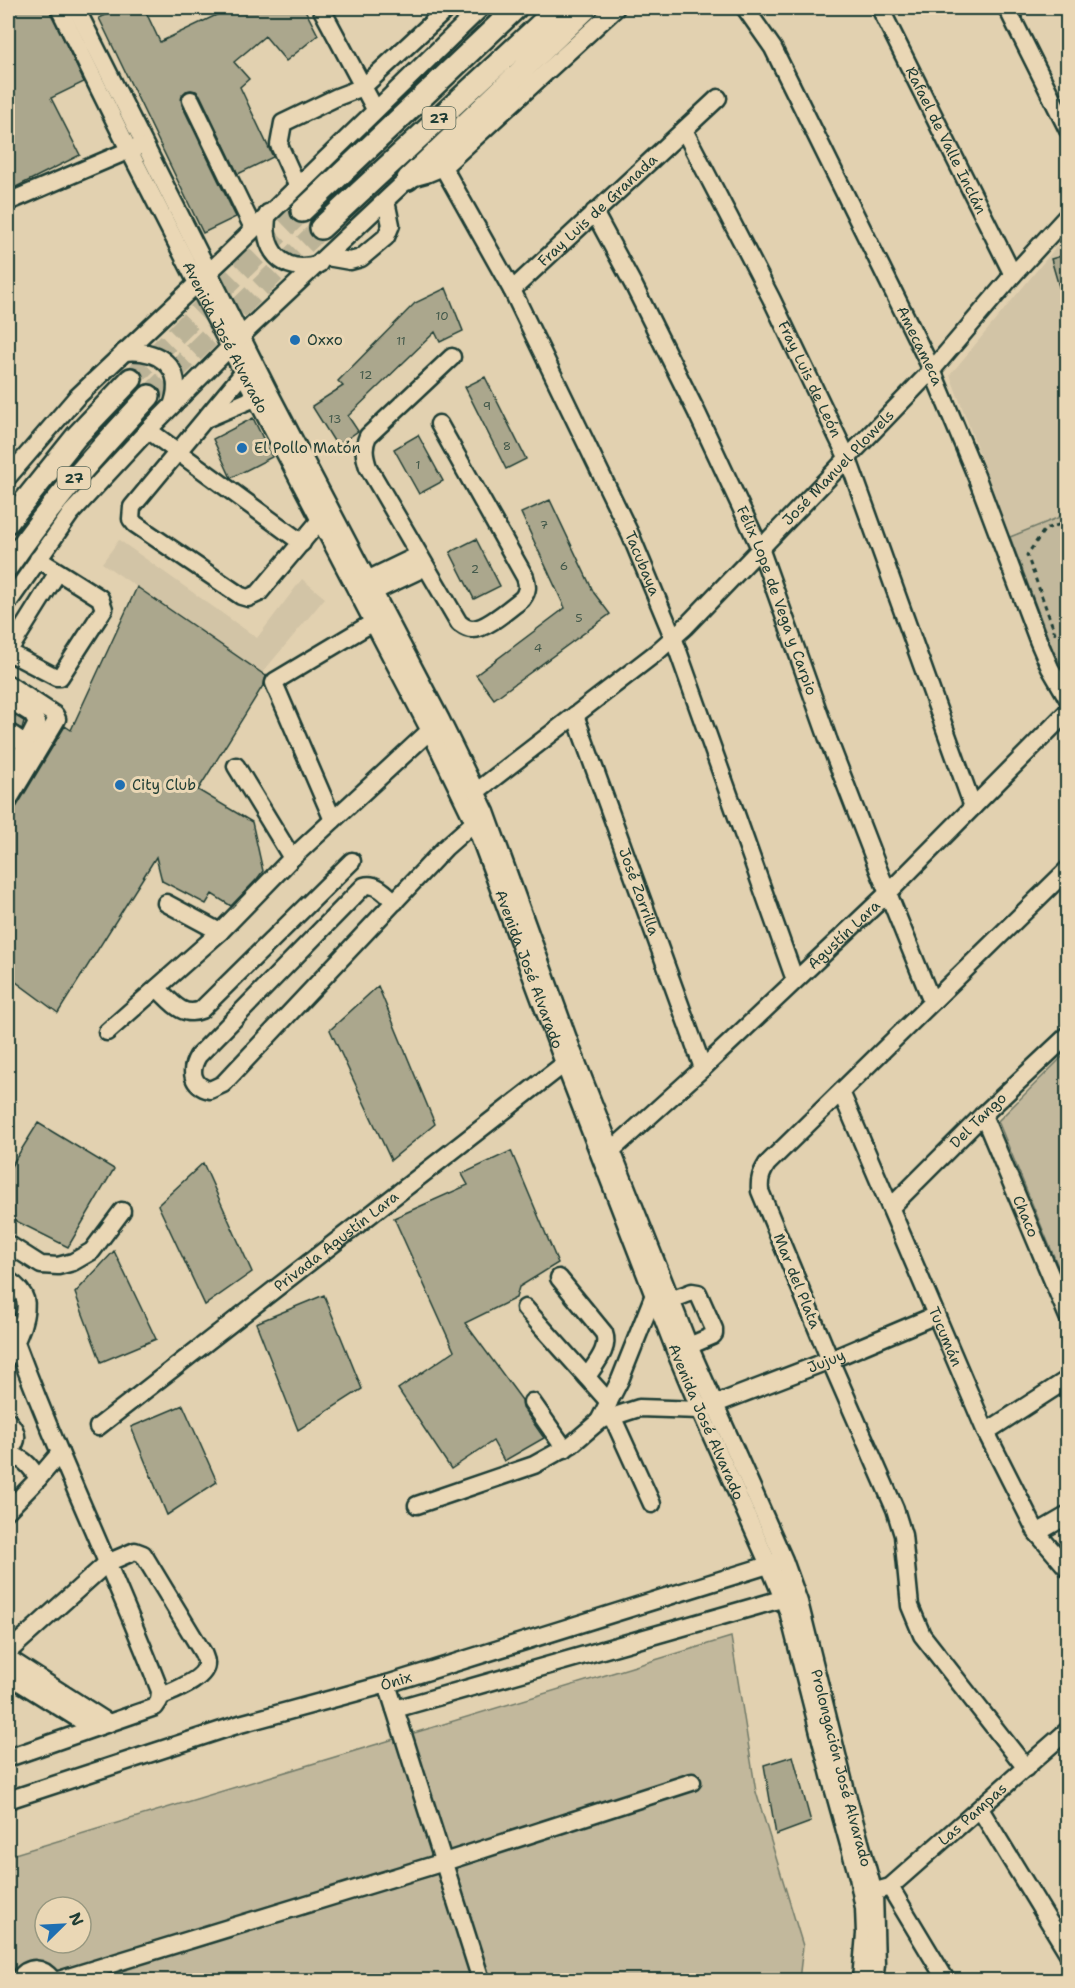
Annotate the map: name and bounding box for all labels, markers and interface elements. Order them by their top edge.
street label: Rafael de Valle Inclán [901,63,991,218]
road number: 27 [422,107,456,129]
street label: Fray Luis de Granada [534,149,662,271]
street label: Avenida José Alvarado [178,258,272,417]
street label: Amecameca [892,303,948,390]
house number: 10 [435,308,449,324]
street label: Fray Luis de León [773,317,846,441]
place label: Oxxo [307,330,343,350]
marker: Oxxo [288,333,302,347]
house number: 11 [396,333,406,349]
house number: 12 [360,367,372,383]
house number: 9 [483,398,491,414]
street label: José Manuel Plowels [778,405,898,530]
house number: 13 [329,411,341,427]
place label: El Pollo Matón [254,438,361,458]
house number: 8 [503,438,511,454]
marker: El Pollo Matón [235,441,249,455]
house number: 1 [415,457,421,473]
road number: 27 [58,467,90,489]
street label: Félix Lope de Vega y Carpio [732,503,822,698]
house number: 7 [540,517,548,533]
street label: Tacubaya [620,528,665,599]
house number: 6 [560,558,568,574]
house number: 2 [471,561,479,577]
house number: 5 [575,610,583,626]
house number: 4 [534,640,542,656]
place label: City Club [132,775,196,795]
marker: City Club [113,778,127,792]
street label: José Zorrilla [614,845,664,939]
street label: Avenida José Alvarado [490,887,568,1052]
street label: Agustín Lara [803,895,885,974]
street label: Del Tango [946,1088,1011,1152]
street label: Privada Agustín Lara [270,1186,403,1296]
street label: Chaco [1008,1192,1043,1240]
street label: Mar del Plata [769,1230,825,1332]
street label: Tucumán [924,1304,967,1370]
street label: Avenida José Alvarado [663,1341,749,1503]
street label: Jujuy [805,1345,848,1378]
street label: Ónix [378,1667,414,1695]
street label: Prolongación José Alvarado [806,1667,876,1869]
street label: Las Pampas [934,1778,1011,1850]
north arrow [33,1895,93,1955]
text: N [64,1909,88,1929]

